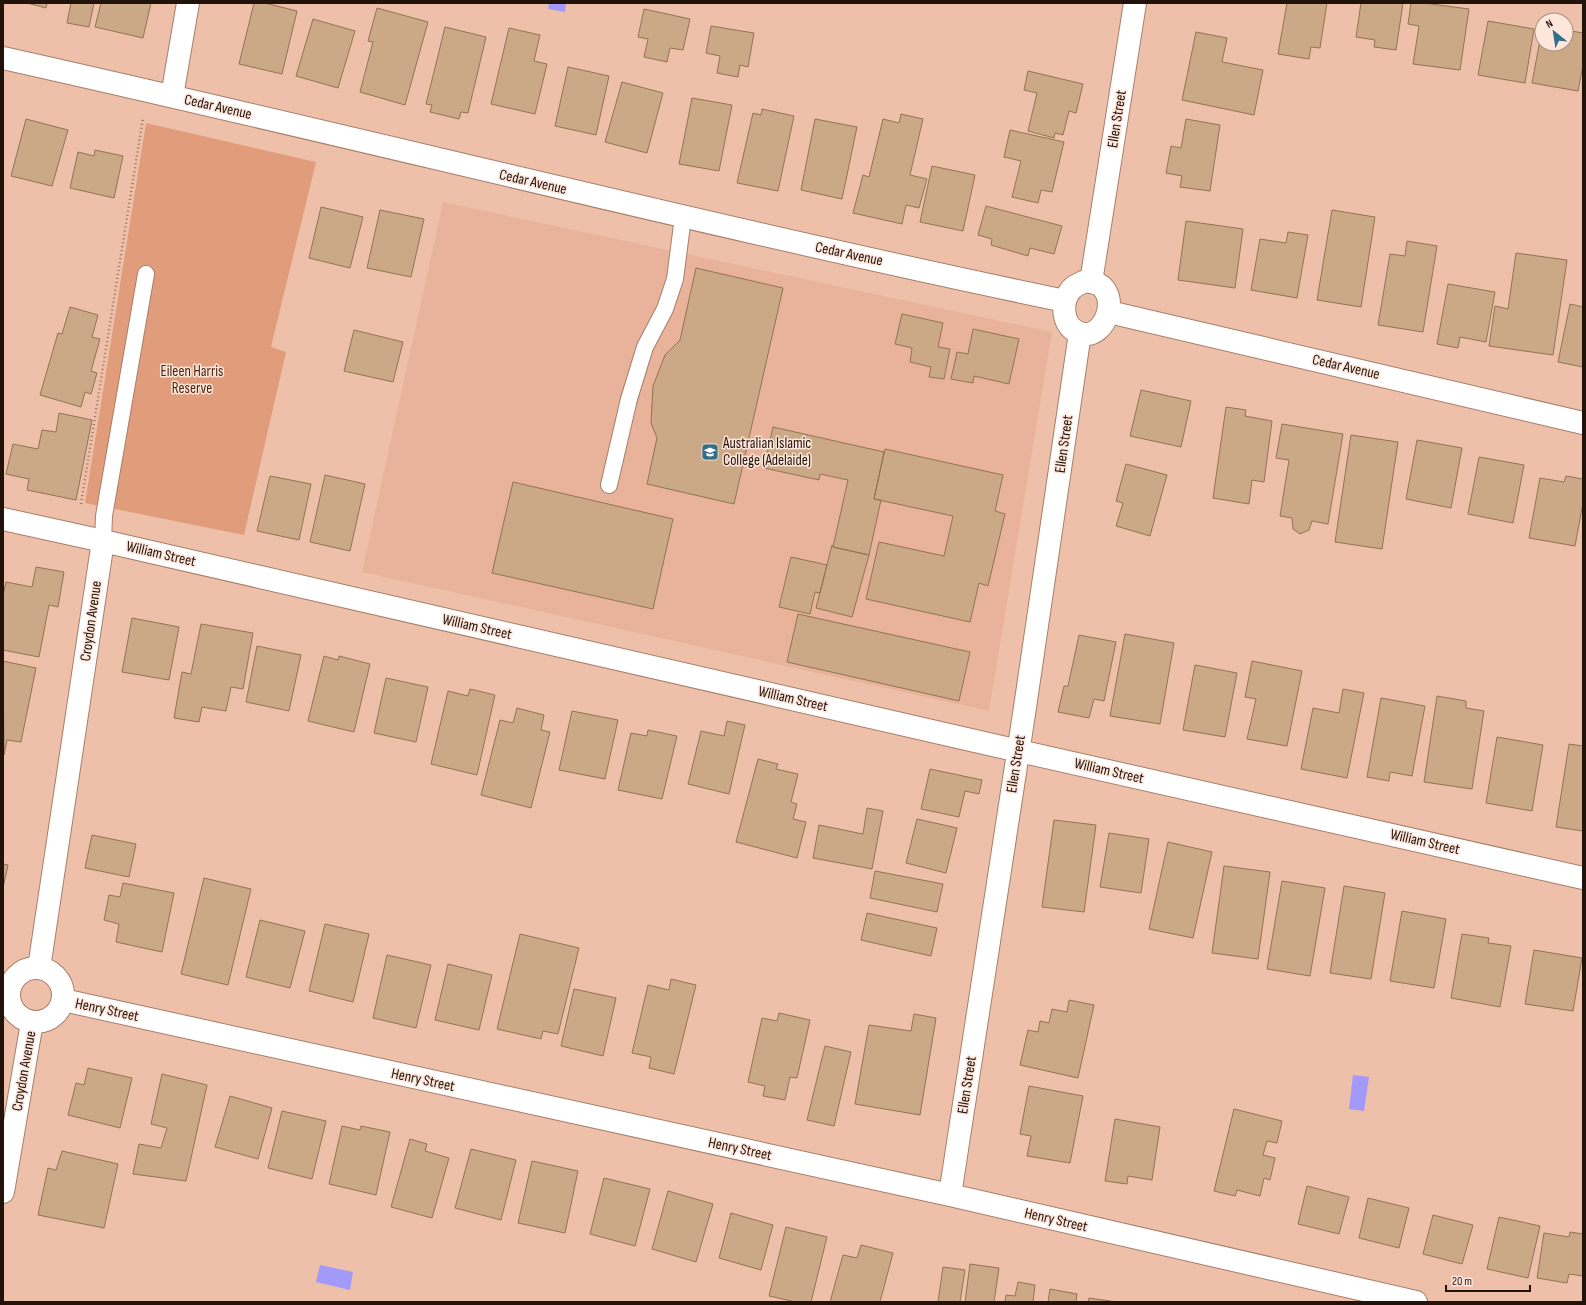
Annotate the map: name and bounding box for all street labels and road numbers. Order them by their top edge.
street label: Ellen Street [1103,88,1131,149]
street label: Cedar Avenue [182,90,254,124]
street label: Cedar Avenue [497,165,569,199]
street label: Cedar Avenue [813,238,885,270]
street label: Cedar Avenue [1310,350,1382,384]
street label: Ellen Street [1051,413,1078,474]
street label: William Street [124,537,198,571]
street label: Croydon Avenue [76,580,106,662]
street label: William Street [440,610,514,644]
street label: William Street [756,682,830,716]
street label: Ellen Street [1002,733,1030,794]
street label: William Street [1072,754,1146,788]
street label: William Street [1388,825,1462,859]
street label: Henry Street [74,994,141,1026]
street label: Croydon Avenue [8,1029,40,1113]
street label: Ellen Street [953,1054,981,1115]
street label: Henry Street [390,1064,457,1096]
street label: Henry Street [707,1133,774,1165]
street label: Henry Street [1023,1204,1090,1237]

